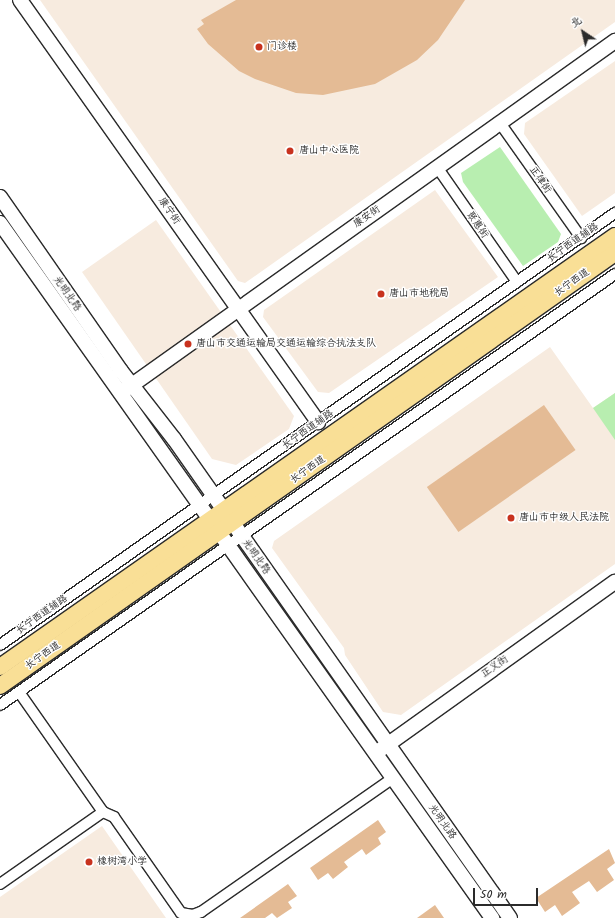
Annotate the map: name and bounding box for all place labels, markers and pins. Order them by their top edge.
place label: 门诊楼 [267,41,297,53]
marker: 门诊楼 [254,42,264,52]
marker: 唐山中心医院 [284,145,296,157]
place label: 唐山中心医院 [299,145,359,157]
place label: 唐山市地税局 [389,288,449,300]
marker: 唐山市地税局 [376,289,386,299]
place label: 唐山市交通运输局交通运输综合执法支队 [196,338,376,350]
marker: 唐山市交通运输局交通运输综合执法支队 [183,339,193,349]
place label: 唐山市中级人民法院 [519,512,609,524]
marker: 唐山市中级人民法院 [506,513,516,523]
place label: 橡树湾小学 [97,856,147,868]
marker: 橡树湾小学 [84,857,94,867]

